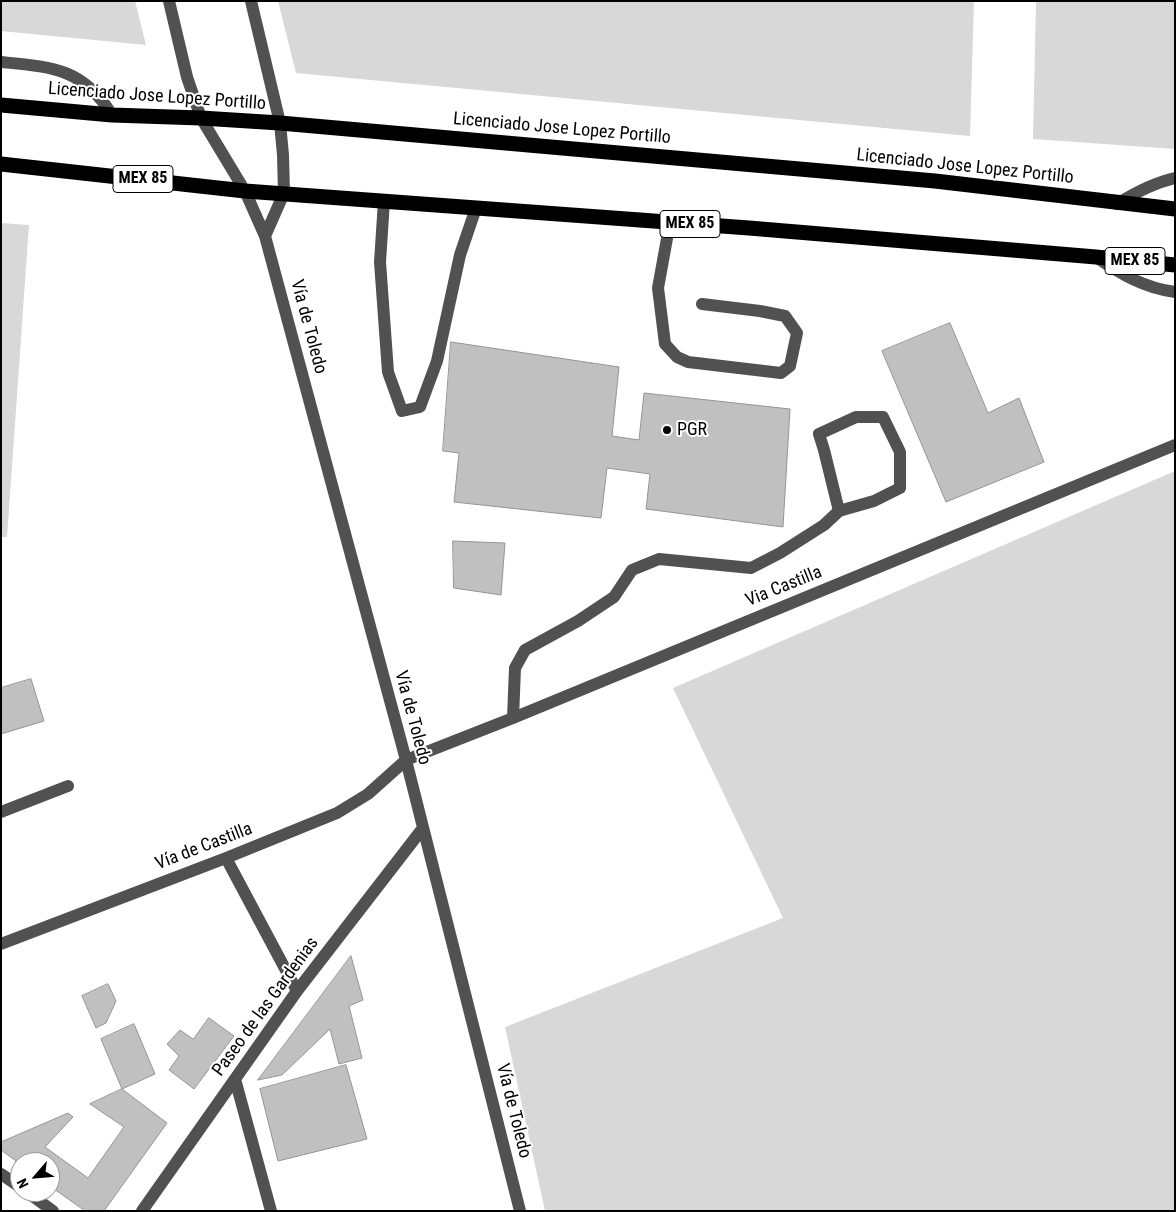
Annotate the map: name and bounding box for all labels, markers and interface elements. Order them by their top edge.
street label: Licenciado Jose Lopez Portillo [47,79,267,115]
street label: Licenciado Jose Lopez Portillo [452,109,672,149]
street label: Licenciado Jose Lopez Portillo [855,145,1075,189]
road number: MEX 85 [113,165,173,192]
road number: MEX 85 [660,210,720,238]
road number: MEX 85 [1105,248,1165,274]
street label: Vía de Toledo [285,278,331,376]
place label: PGR [677,419,707,441]
marker: PGR [661,424,673,436]
street label: Via Castilla [743,562,825,612]
street label: Vía de Toledo [389,669,435,767]
street label: Vía de Castilla [153,819,255,875]
street label: Paseo de las Gardenias [208,933,324,1081]
street label: Vía de Toledo [491,1062,535,1160]
north arrow [10,1152,60,1202]
text: N [13,1176,32,1191]

